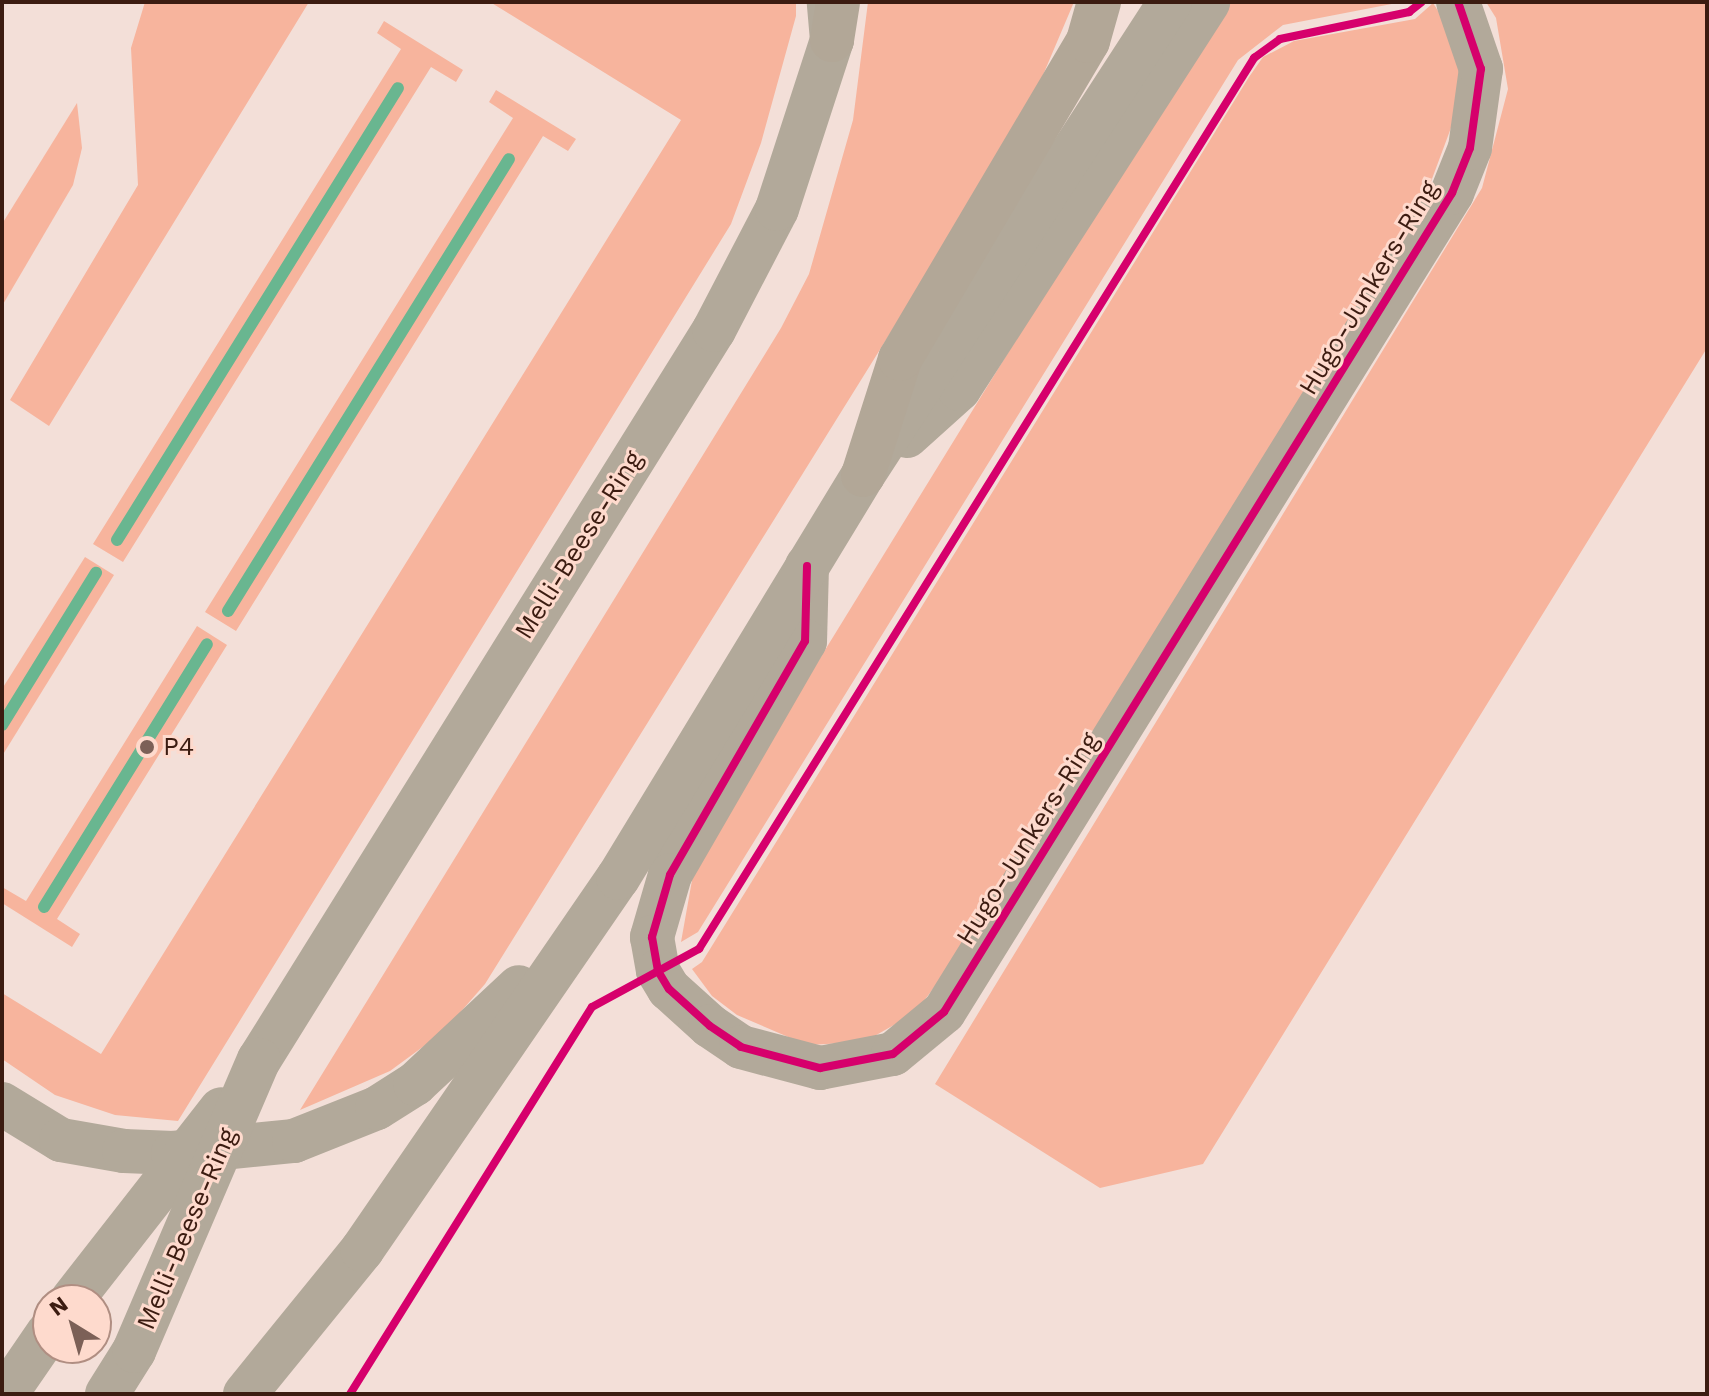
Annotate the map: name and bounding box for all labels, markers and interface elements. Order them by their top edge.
street label: Hugo-Junkers-Ring [1293,175,1445,401]
street label: Melli-Beese-Ring [509,445,649,645]
street label: Hugo-Junkers-Ring [950,727,1106,951]
place label: P4 [163,731,194,763]
marker: P4 [138,738,156,756]
street label: Melli-Beese-Ring [130,1123,244,1335]
north arrow [32,1284,112,1364]
text: N [44,1291,72,1321]

